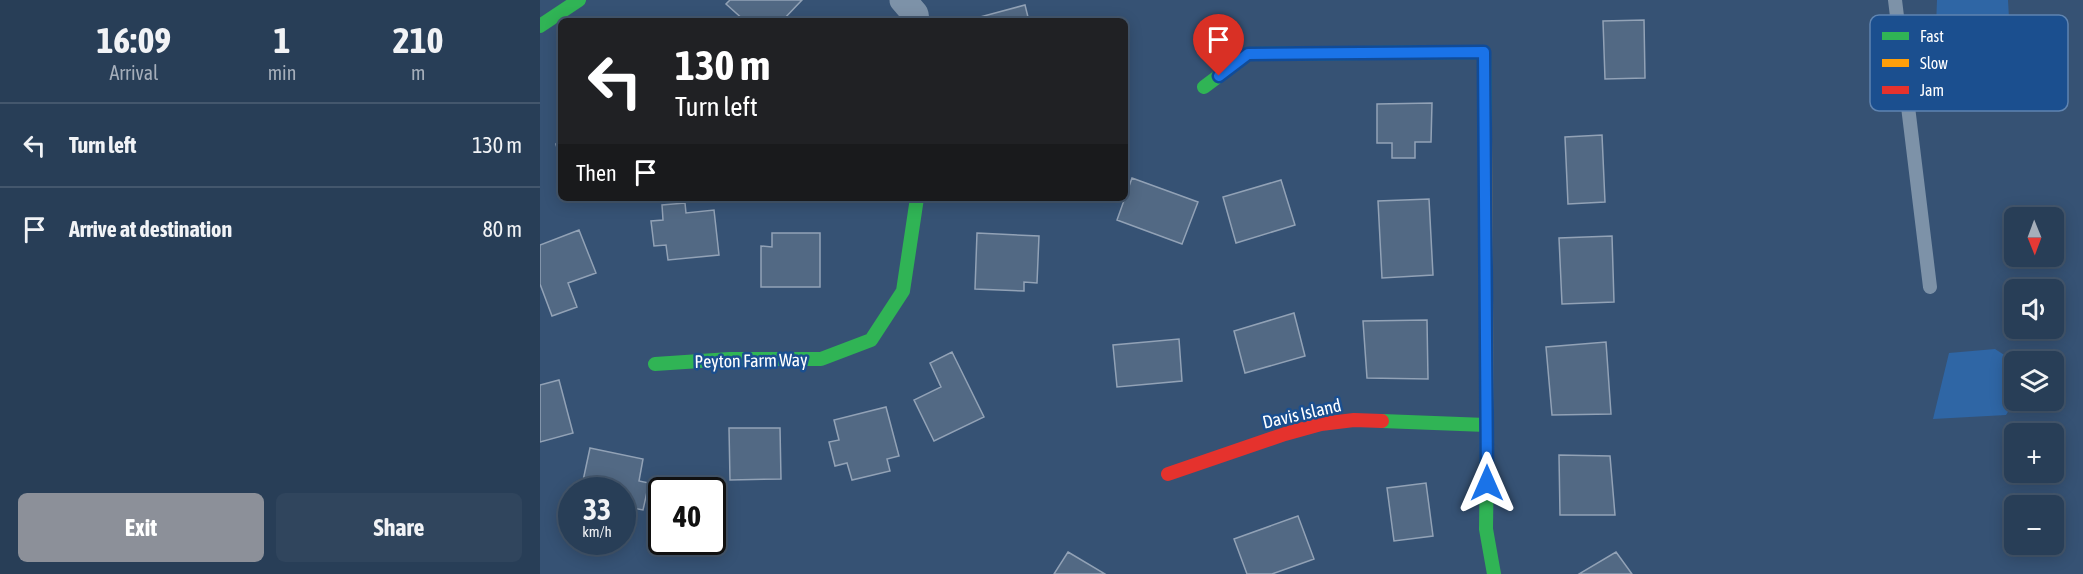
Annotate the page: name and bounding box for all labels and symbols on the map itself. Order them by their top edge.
pin [1193,14,1244,76]
legend [1870,15,2068,111]
text: Fast [1920,27,1944,45]
text: Slow [1920,54,1948,72]
text: Jam [1920,81,1944,99]
north arrow [2004,207,2064,267]
street label: Peyton Farm Way [694,349,808,372]
street label: Davis Island [1260,394,1343,433]
position arrow [1455,451,1519,515]
speed limit sign: 40 [648,477,726,555]

